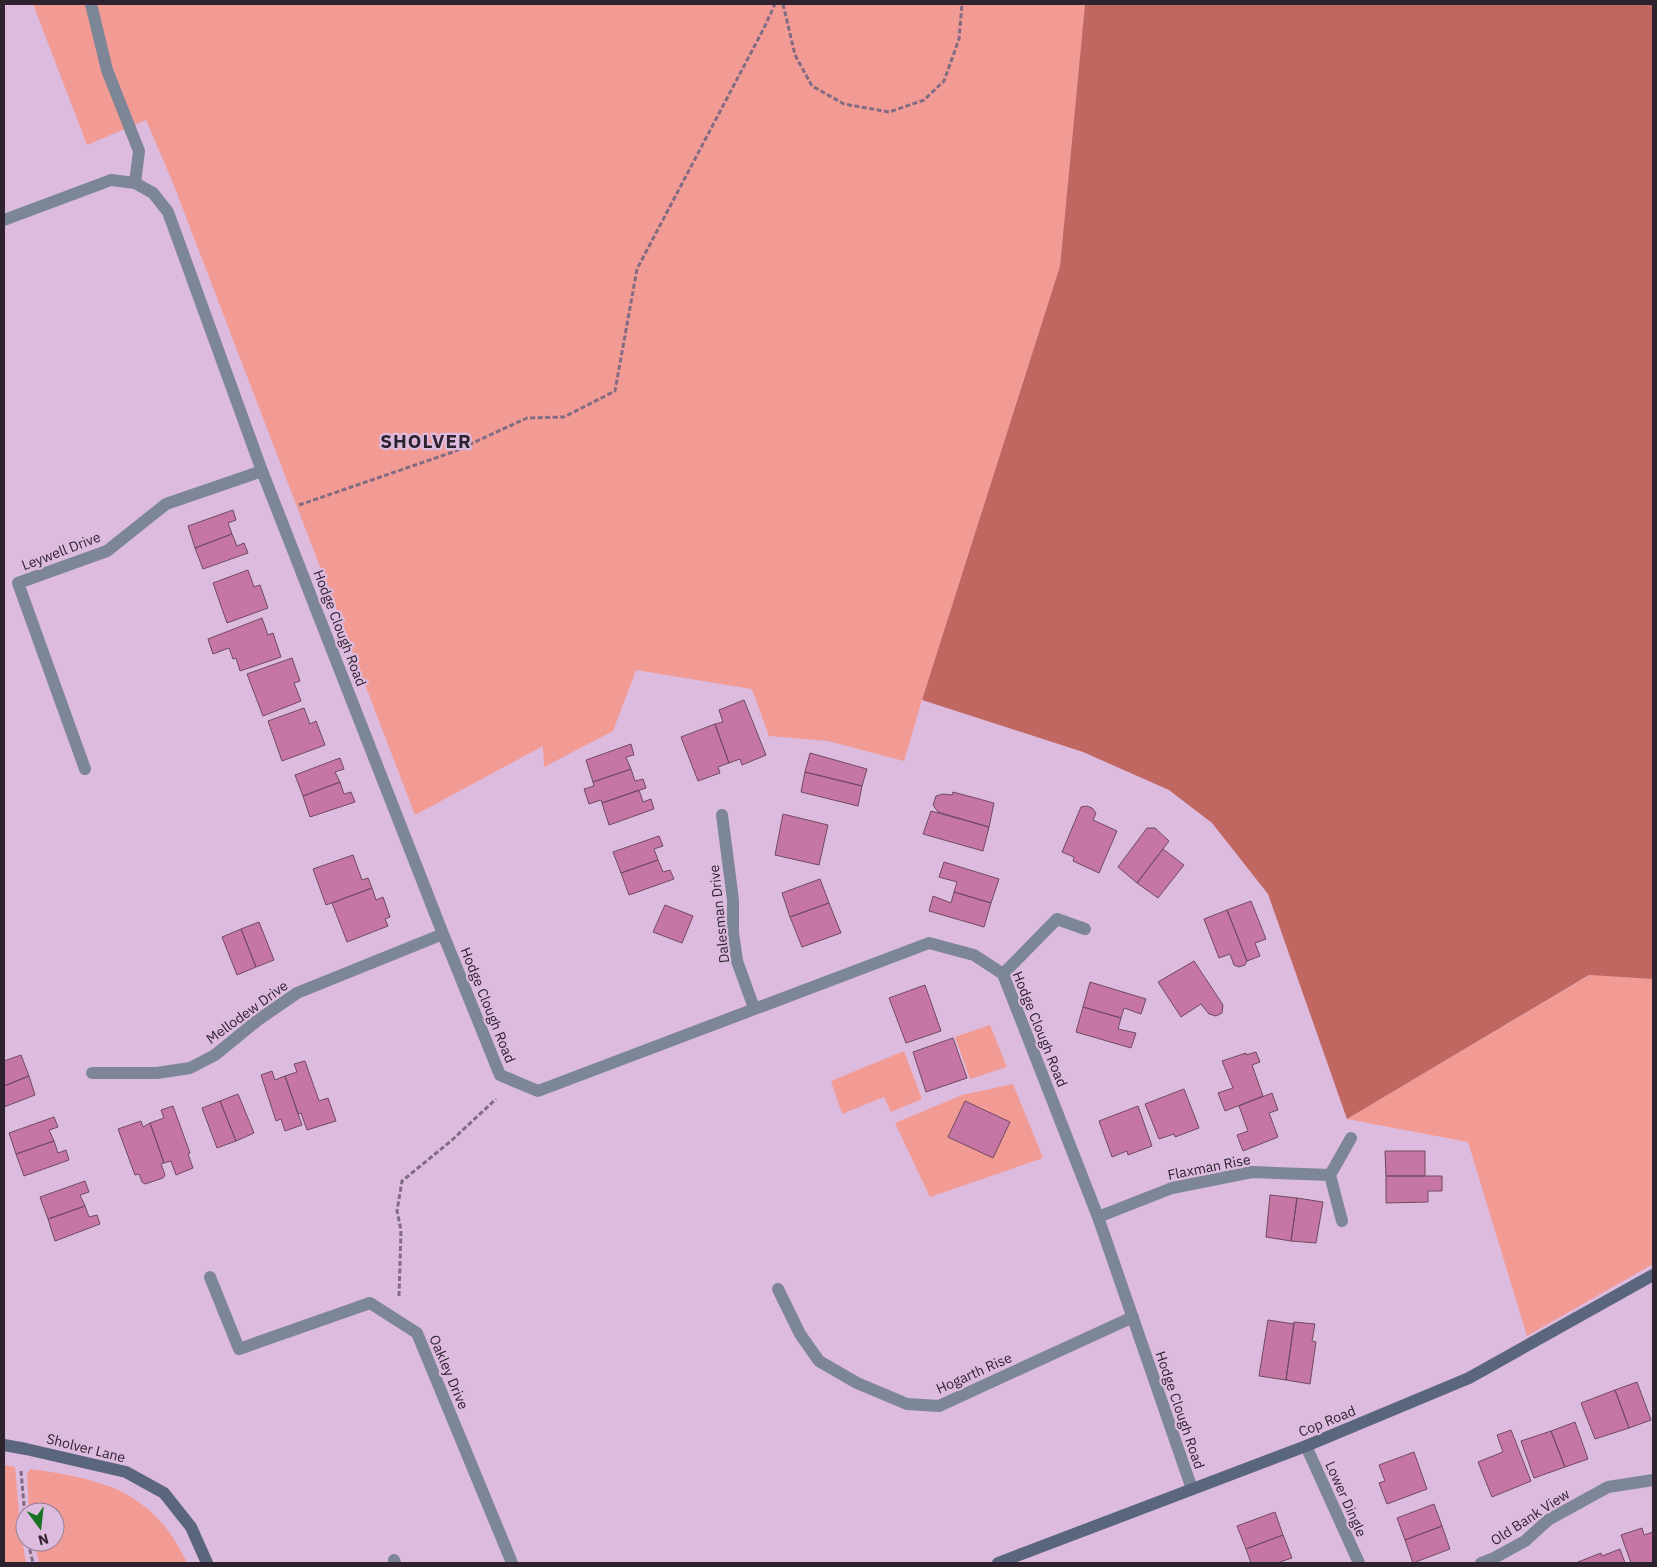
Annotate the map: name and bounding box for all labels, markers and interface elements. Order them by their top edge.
district label: SHOLVER [380,429,472,453]
street label: Leywell Drive [19,528,103,574]
street label: Hodge Clough Road [310,567,370,689]
street label: Dalesman Drive [705,864,733,964]
street label: Hodge Clough Road [457,944,519,1066]
street label: Hodge Clough Road [1009,968,1071,1090]
street label: Mellodew Drive [203,976,292,1048]
street label: Flaxman Rise [1166,1150,1252,1184]
street label: Oakley Drive [425,1332,473,1412]
street label: Hogarth Rise [933,1348,1015,1398]
street label: Hodge Clough Road [1151,1349,1209,1471]
street label: Cop Road [1296,1401,1358,1441]
street label: Sholver Lane [45,1430,128,1467]
street label: Lower Dingle [1321,1458,1371,1540]
street label: Old Bank View [1487,1485,1573,1549]
north arrow [15,1502,65,1552]
text: N [36,1530,51,1550]

